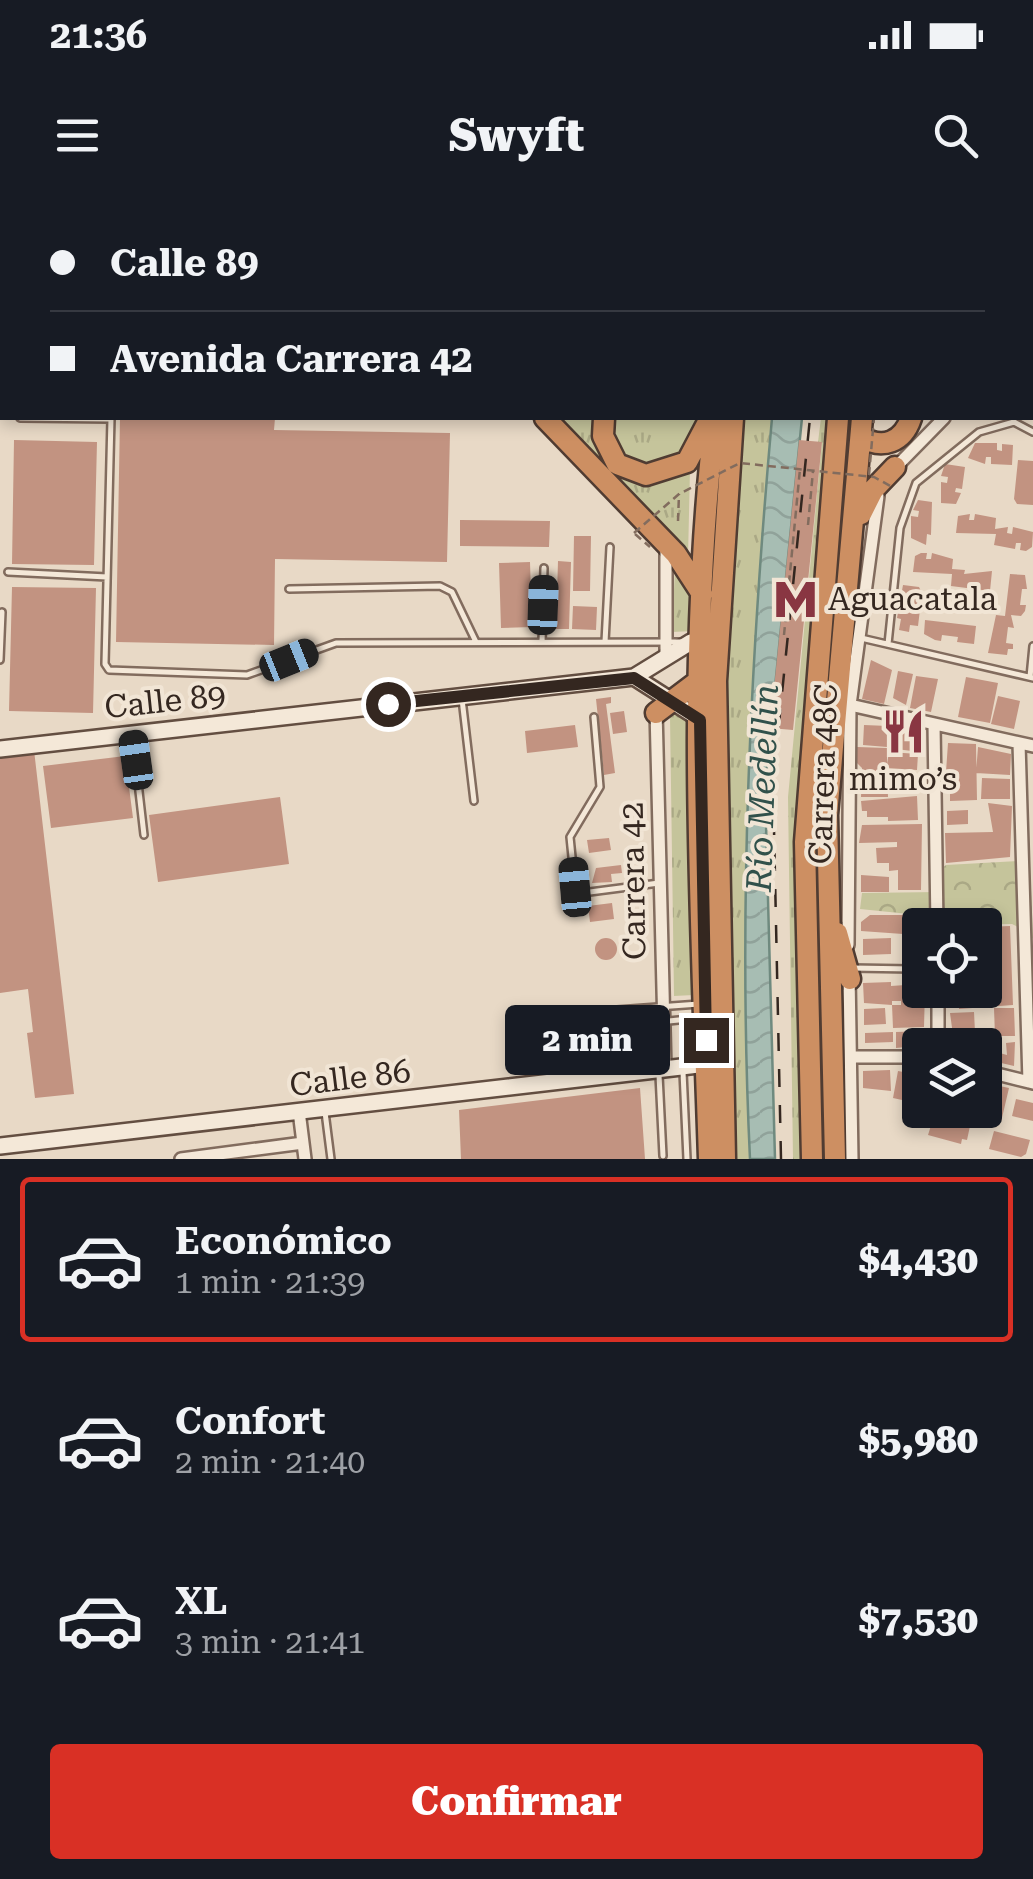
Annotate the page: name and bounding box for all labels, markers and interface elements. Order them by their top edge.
text: 21:36 [50,13,147,57]
icon: menu [50,108,105,163]
icon: search [928,108,983,163]
text: Swyft [449,109,584,162]
text: Calle 89 [110,241,258,285]
text: Avenida Carrera 42 [110,337,472,381]
car [527,574,559,636]
metro station icon: Aguacatala [771,575,819,623]
place label: Aguacatala [828,580,997,618]
car [256,635,322,685]
street label: Calle 89 [103,676,227,726]
route start [366,682,411,727]
street label: Carrera 48C [801,683,845,865]
water label: Río Medellín [739,684,787,893]
restaurant icon: mimo’s [879,707,927,755]
car [117,728,155,792]
place label: mimo’s [849,760,957,798]
street label: Carrera 42 [613,802,653,960]
car [557,856,593,918]
map controls [902,908,1002,1128]
button: locate [902,908,1002,1008]
callout: 2 min [506,1005,671,1075]
route end [684,1018,729,1063]
text: 2 min [543,1021,632,1059]
button: layers [902,1028,1002,1128]
street label: Calle 86 [287,1052,413,1104]
icon: car [55,1215,145,1305]
text: Económico [175,1219,392,1263]
text: $4,430 [859,1238,978,1282]
text: 1 min · 21:39 [175,1263,365,1301]
icon: car [55,1395,145,1485]
text: Confort [175,1399,325,1443]
text: $5,980 [859,1418,978,1462]
text: 2 min · 21:40 [175,1443,365,1481]
icon: car [55,1575,145,1665]
text: XL [175,1579,227,1623]
text: $7,530 [859,1598,978,1642]
text: 3 min · 21:41 [175,1623,365,1661]
button: Confirmar [50,1744,983,1859]

